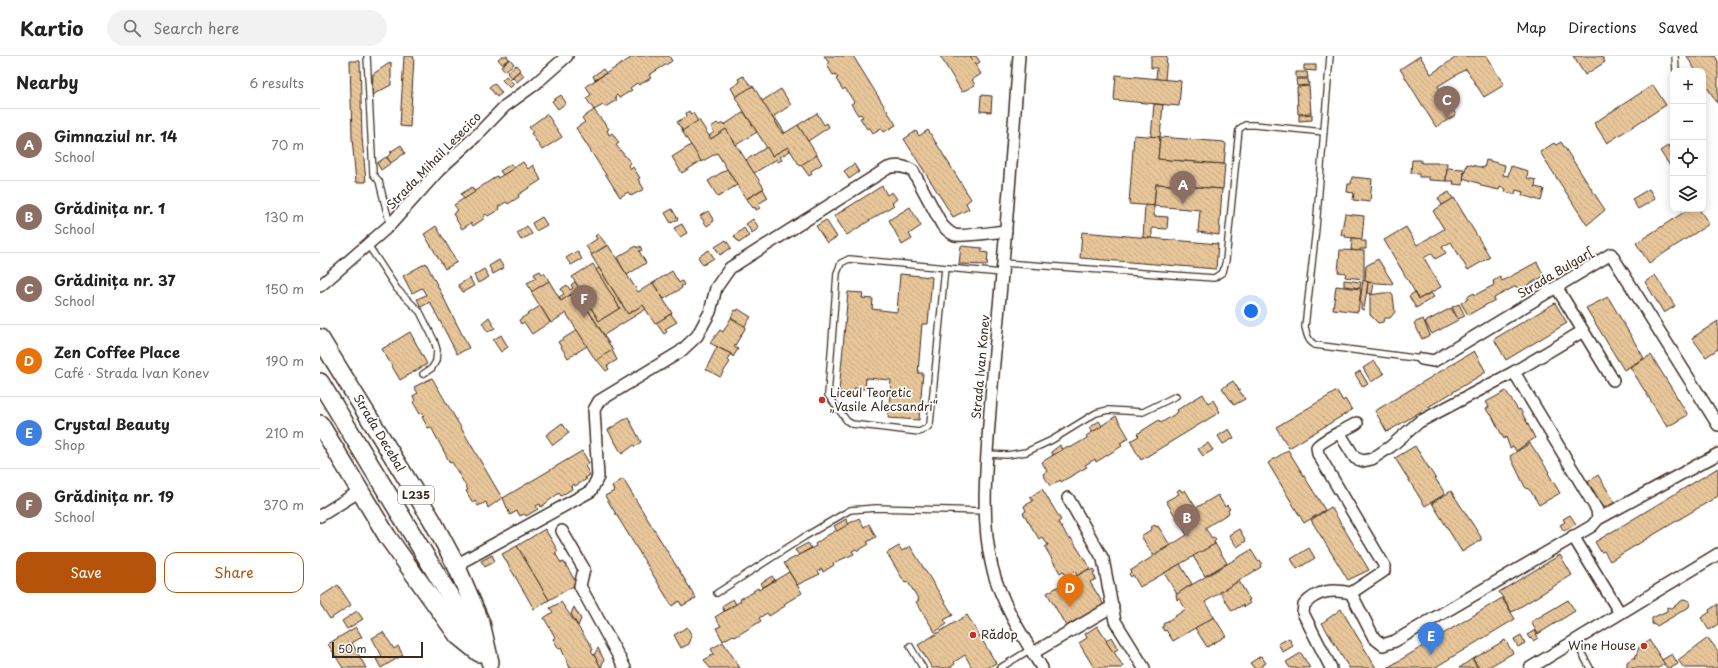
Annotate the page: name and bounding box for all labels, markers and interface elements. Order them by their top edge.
search box [107,10,387,46]
text: Kartio [20,14,83,42]
text: Search here [153,16,239,39]
icon: search [121,17,143,39]
text: Map [1516,17,1546,38]
text: Directions [1568,17,1636,38]
text: Saved [1658,17,1698,38]
map controls [1670,68,1706,212]
button: + [1670,68,1706,104]
text: Nearby [16,69,78,95]
text: 6 results [249,73,304,92]
pin: C [1434,86,1460,119]
button: − [1670,104,1706,140]
street label: Strada Mihail Lesecico [382,107,485,213]
text: Gimnaziul nr. 14 [54,124,177,147]
text: A [24,135,34,154]
text: 70 m [271,135,304,154]
button: locate [1670,140,1706,176]
text: School [54,147,95,166]
pin: A [1170,171,1196,204]
button: layers [1670,176,1706,212]
text: Grădinița nr. 1 [54,196,165,219]
text: B [25,207,33,226]
text: 130 m [265,207,304,226]
text: School [54,219,95,238]
street label: Strada Bulgar[ [1514,242,1598,302]
text: Grădinița nr. 37 [54,268,175,291]
text: C [24,279,34,298]
text: 150 m [265,279,304,298]
pin: F [571,285,597,318]
text: School [54,291,95,310]
your location [1241,301,1261,321]
street label: Strada Ivan Konev [966,314,994,420]
text: Zen Coffee Place [54,340,180,363]
text: D [24,351,34,370]
text: 190 m [265,351,304,370]
text: Café · Strada Ivan Konev [54,363,209,382]
place label: Liceul Teoretic „Vasile Alecsandri“ [830,383,938,415]
street label: Strada Decebal [350,390,410,475]
marker: Liceul Teoretic „Vasile Alecsandri“ [817,395,827,405]
text: Crystal Beauty [54,412,170,435]
text: E [25,423,33,442]
text: 210 m [265,423,304,442]
text: Shop [54,435,85,454]
text: Grădinița nr. 19 [54,484,174,507]
road number: L235 [398,486,434,504]
text: F [25,495,33,514]
text: 370 m [263,495,304,514]
pin: B [1174,504,1200,537]
text: School [54,507,95,526]
button: Save [16,552,156,593]
button: Share [164,552,304,593]
pin: D [1057,574,1083,607]
pin: E [1418,622,1444,655]
place label: Rădop [981,625,1018,643]
marker: Rădop [968,630,978,640]
place label: Wine House [1568,636,1636,654]
scale bar [332,640,423,659]
text: 50 m [338,640,367,657]
marker: Wine House [1639,641,1649,651]

